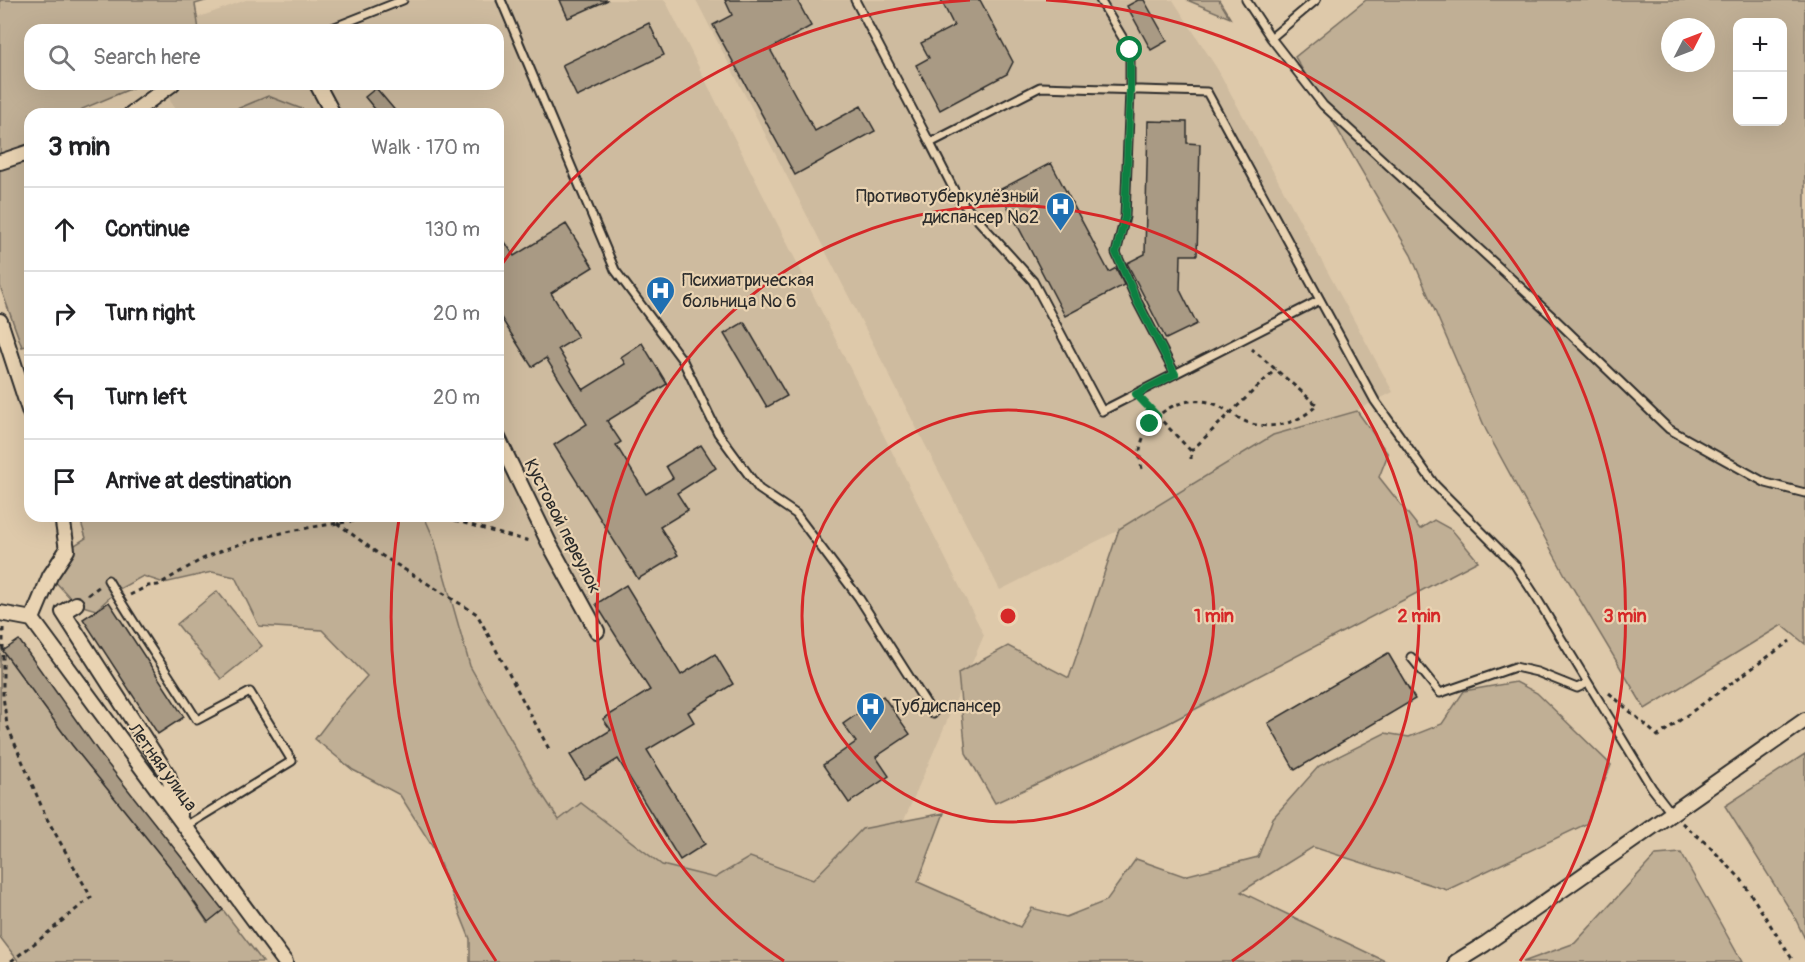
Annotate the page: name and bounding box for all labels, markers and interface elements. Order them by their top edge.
north arrow [1661,18,1715,72]
map controls [1733,18,1787,126]
button: + [1733,18,1787,72]
search box [24,24,504,90]
route start [1116,36,1142,62]
icon: search [45,41,78,74]
text: Search here [93,43,200,71]
button: − [1733,72,1787,126]
text: 3 min [48,131,110,163]
text: Walk · 170 m [371,135,480,160]
place label: Противотуберкулёзный диспансер №2 [856,185,1039,229]
hospital icon: Противотуберкулёзный диспансер №2 [1044,190,1076,232]
icon: ahead [48,213,81,246]
text: Continue [105,215,189,243]
text: 130 m [425,217,480,242]
place label: Психиатрическая больница № 6 [682,269,814,313]
hospital icon: Психиатрическая больница № 6 [645,274,677,316]
icon: right [48,297,81,330]
text: Turn right [105,299,195,327]
text: 20 m [433,301,480,326]
icon: left [48,381,81,414]
text: Turn left [105,383,187,411]
text: 20 m [433,385,480,410]
route end [1136,410,1162,436]
street label: Кустовой переулок [519,455,606,597]
icon: arrive [48,465,81,498]
text: Arrive at destination [105,467,291,495]
text: 1 min [1194,605,1234,628]
text: 2 min [1397,605,1441,628]
text: 3 min [1603,605,1647,628]
centre of rings [998,606,1018,626]
hospital icon: Тубдиспансер [855,690,887,732]
place label: Тубдиспансер [892,695,1001,718]
street label: Летняя улица [122,718,202,816]

